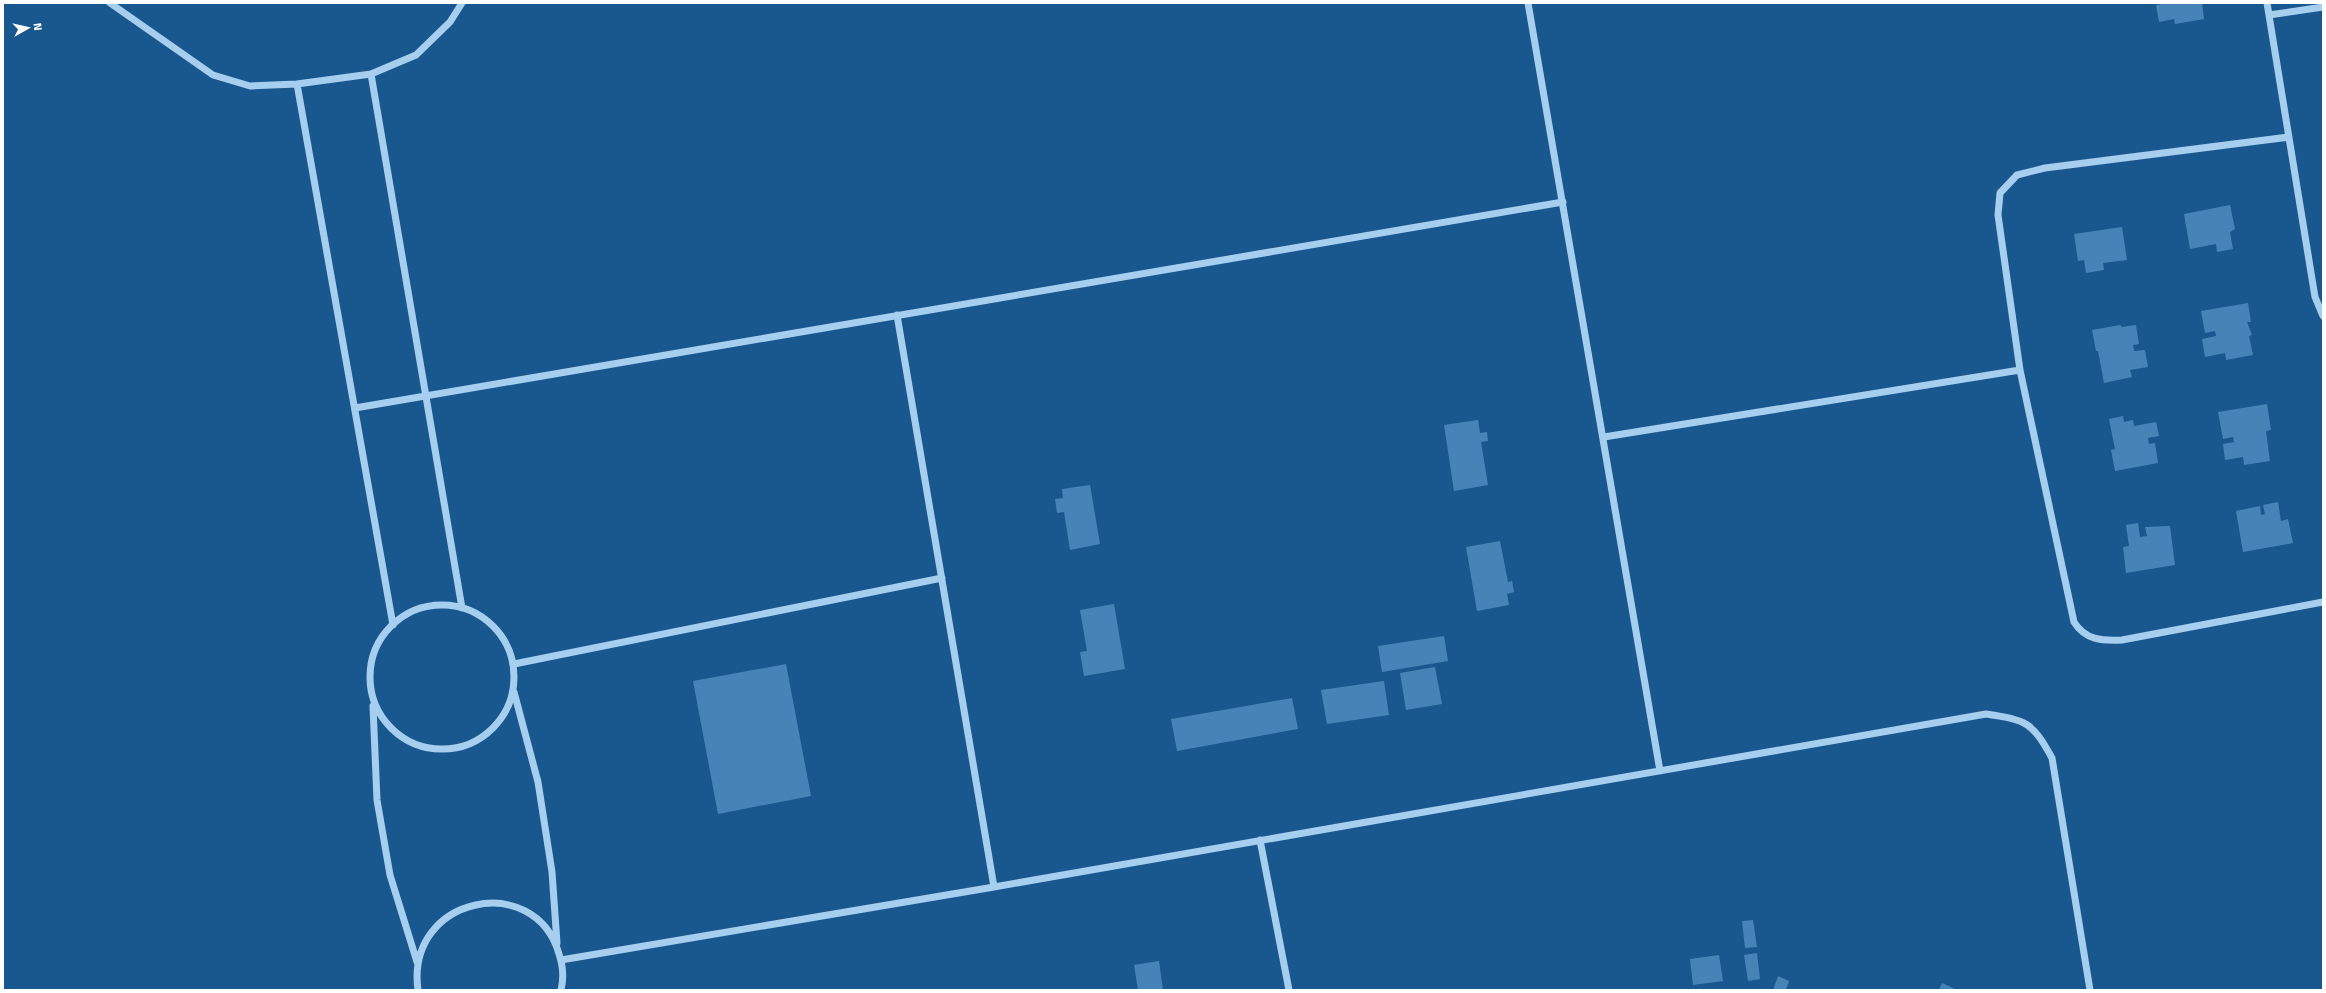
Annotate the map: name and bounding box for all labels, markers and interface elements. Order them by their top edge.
north arrow [8,8,48,48]
text: N [29,22,46,31]

